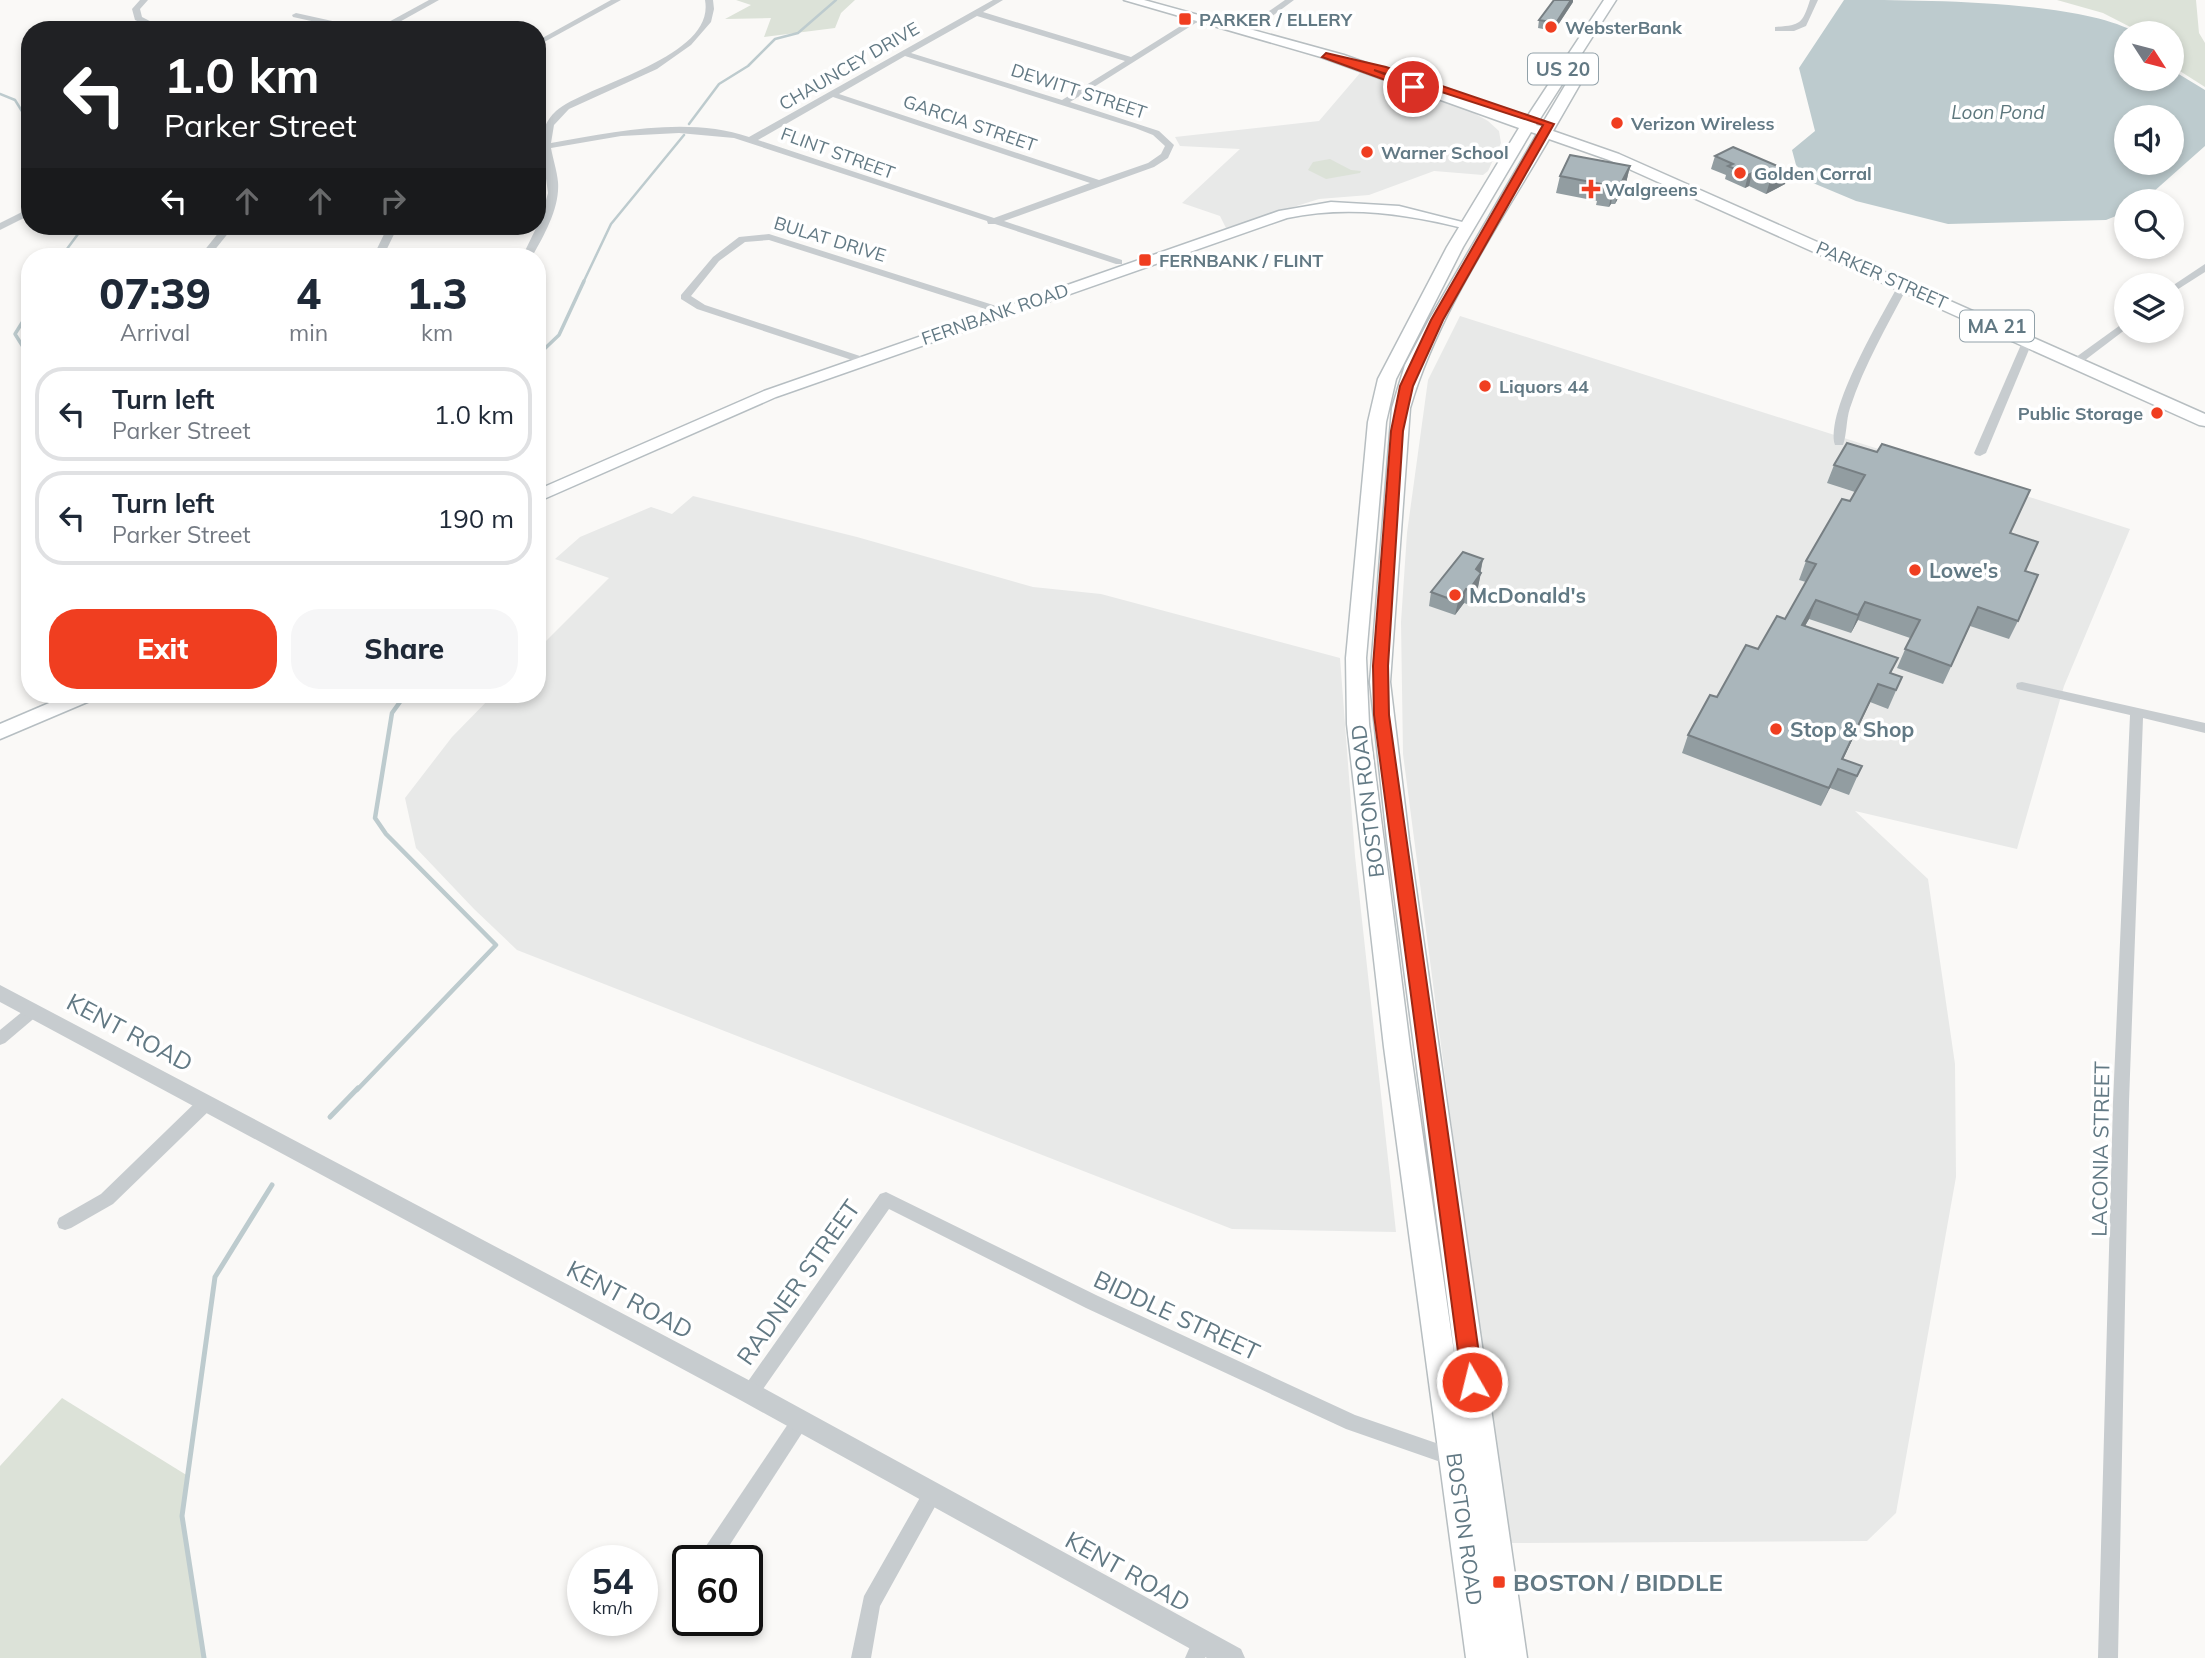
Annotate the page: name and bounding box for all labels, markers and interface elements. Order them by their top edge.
place label: PARKER / ELLERY [1199,8,1353,31]
marker: PARKER / ELLERY [1177,11,1193,27]
place label: WebsterBank [1565,16,1683,39]
street label: CHAUNCEY DRIVE [775,17,923,115]
marker: WebsterBank [1543,19,1559,35]
north arrow [2114,21,2184,91]
map controls [2114,21,2184,343]
text: 1.0 km [164,44,319,105]
icon: left [49,49,140,140]
road number: US 20 [1528,54,1598,85]
pin [1383,57,1443,117]
street label: DEWITT STREET [1008,58,1150,124]
icon: arrive [1394,68,1432,106]
street label: GARCIA STREET [900,89,1040,157]
water label: Loon Pond [1951,100,2045,124]
text: Parker Street [164,105,357,145]
button: sound [2114,105,2184,175]
place label: Verizon Wireless [1630,112,1774,135]
marker: Verizon Wireless [1609,115,1625,131]
street label: FLINT STREET [778,122,898,184]
place label: Warner School [1381,141,1509,164]
marker: Warner School [1359,144,1375,160]
place label: Golden Corral [1754,162,1872,185]
marker: Golden Corral [1732,165,1748,181]
place label: Walgreens [1605,178,1698,201]
marker: Walgreens [1583,181,1599,197]
icon: left [155,182,193,220]
icon: ahead [228,182,266,220]
icon: ahead [301,182,339,220]
icon: right [374,182,412,220]
button: search [2114,189,2184,259]
street label: BULAT DRIVE [771,211,889,267]
street label: PARKER STREET [1813,236,1951,314]
place label: FERNBANK / FLINT [1159,249,1323,272]
marker: FERNBANK / FLINT [1137,252,1153,268]
text: 07:39 [99,267,211,320]
text: 4 [296,267,321,320]
text: 1.3 [406,267,468,320]
button: layers [2114,273,2184,343]
street label: FERNBANK ROAD [918,278,1072,350]
road number: MA 21 [1960,310,2034,342]
text: Arrival [120,318,190,347]
text: min [289,318,328,347]
text: km [421,318,453,347]
place label: Liquors 44 [1499,375,1589,398]
marker: Liquors 44 [1477,378,1493,394]
text: Turn left [112,383,214,416]
icon: left [53,395,91,433]
text: 1.0 km [434,398,514,431]
place label: Public Storage [2018,402,2143,425]
marker: Public Storage [2149,405,2165,421]
text: Parker Street [112,416,251,445]
text: Turn left [112,487,214,520]
icon: left [53,499,91,537]
text: 190 m [438,502,514,535]
text: Parker Street [112,520,251,549]
place label: Lowe's [1929,557,1998,583]
marker: Lowe's [1907,562,1923,578]
place label: McDonald's [1469,582,1586,608]
marker: McDonald's [1447,587,1463,603]
button: Exit [49,609,277,689]
button: Share [291,609,518,689]
place label: Stop & Shop [1790,716,1914,742]
marker: Stop & Shop [1768,721,1784,737]
street label: BOSTON ROAD [1345,723,1389,879]
street label: KENT ROAD [62,986,198,1078]
street label: LACONIA STREET [2085,1061,2115,1237]
street label: RADNER STREET [730,1193,866,1370]
street label: KENT ROAD [562,1253,698,1345]
street label: BIDDLE STREET [1089,1263,1265,1367]
position arrow [1435,1345,1509,1419]
street label: BOSTON ROAD [1441,1451,1489,1607]
street label: KENT ROAD [1060,1524,1196,1618]
speed limit sign: 60 [672,1545,763,1636]
text: 54 [591,1559,634,1603]
place label: BOSTON / BIDDLE [1513,1567,1723,1597]
marker: BOSTON / BIDDLE [1491,1574,1507,1590]
text: km/h [592,1596,633,1619]

